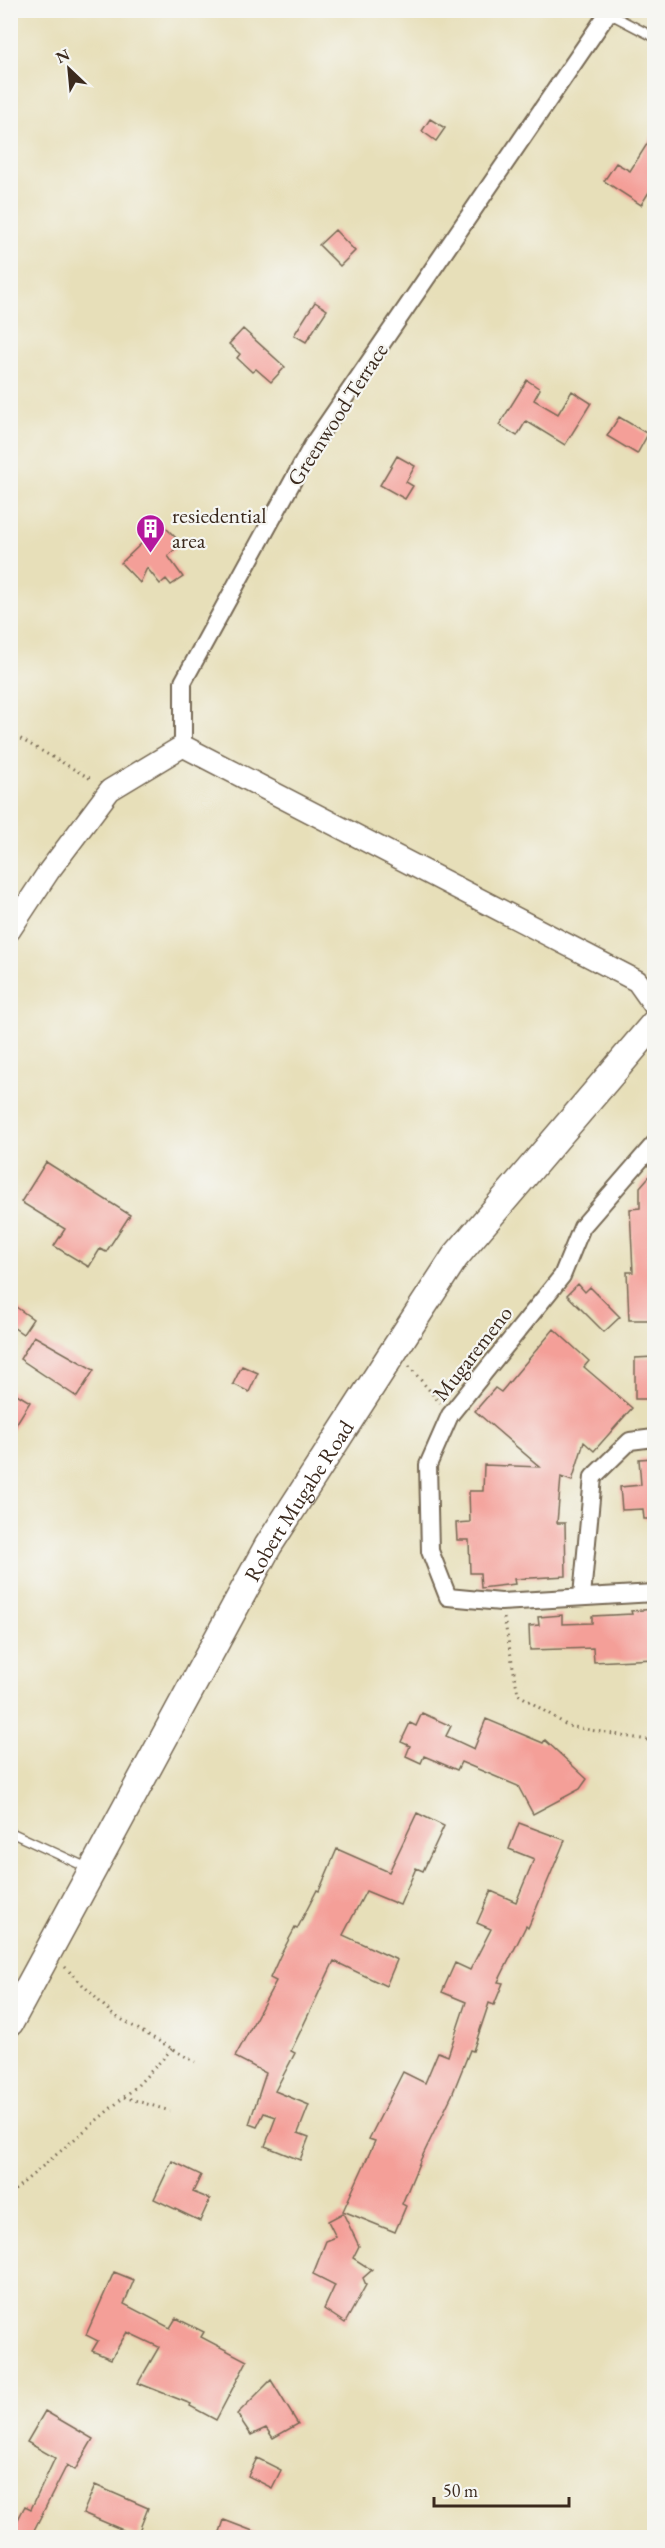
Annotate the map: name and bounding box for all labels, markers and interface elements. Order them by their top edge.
north arrow [39,39,99,99]
text: N [52,44,73,68]
street label: Greenwood Terrace [280,337,395,491]
place label: resiedential area [172,501,266,555]
building icon: resiedential area [135,512,167,554]
street label: Mugaremeno [426,1299,519,1407]
street label: Robert Mugabe Road [238,1414,361,1587]
scale bar [434,2470,569,2508]
text: 50 m [443,2479,478,2502]

